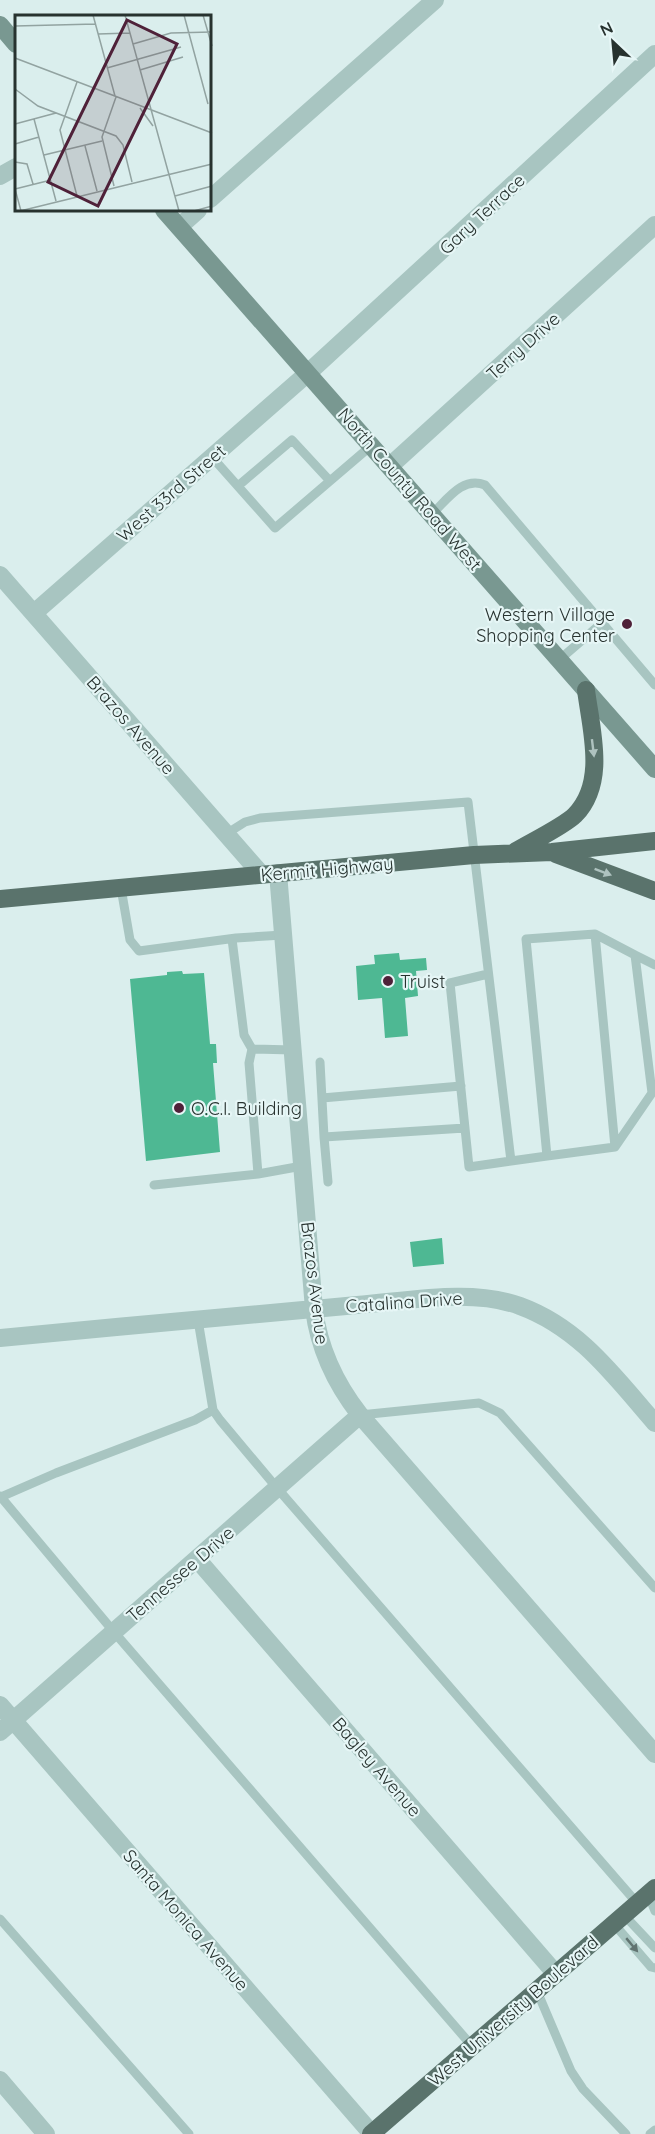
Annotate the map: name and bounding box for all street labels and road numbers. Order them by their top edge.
street label: Gary Terrace [434,169,530,259]
street label: Terry Drive [481,307,565,385]
street label: North County Road West [333,403,487,575]
street label: West 33rd Street [112,439,230,547]
street label: Brazos Avenue [82,671,180,779]
street label: Kermit Highway [260,852,394,886]
street label: Brazos Avenue [296,1220,334,1346]
street label: Catalina Drive [345,1286,463,1318]
street label: Tennessee Drive [121,1521,239,1627]
street label: Bagley Avenue [327,1712,427,1822]
street label: Santa Monica Avenue [118,1845,254,1995]
street label: West University Boulevard [423,1931,603,2091]

